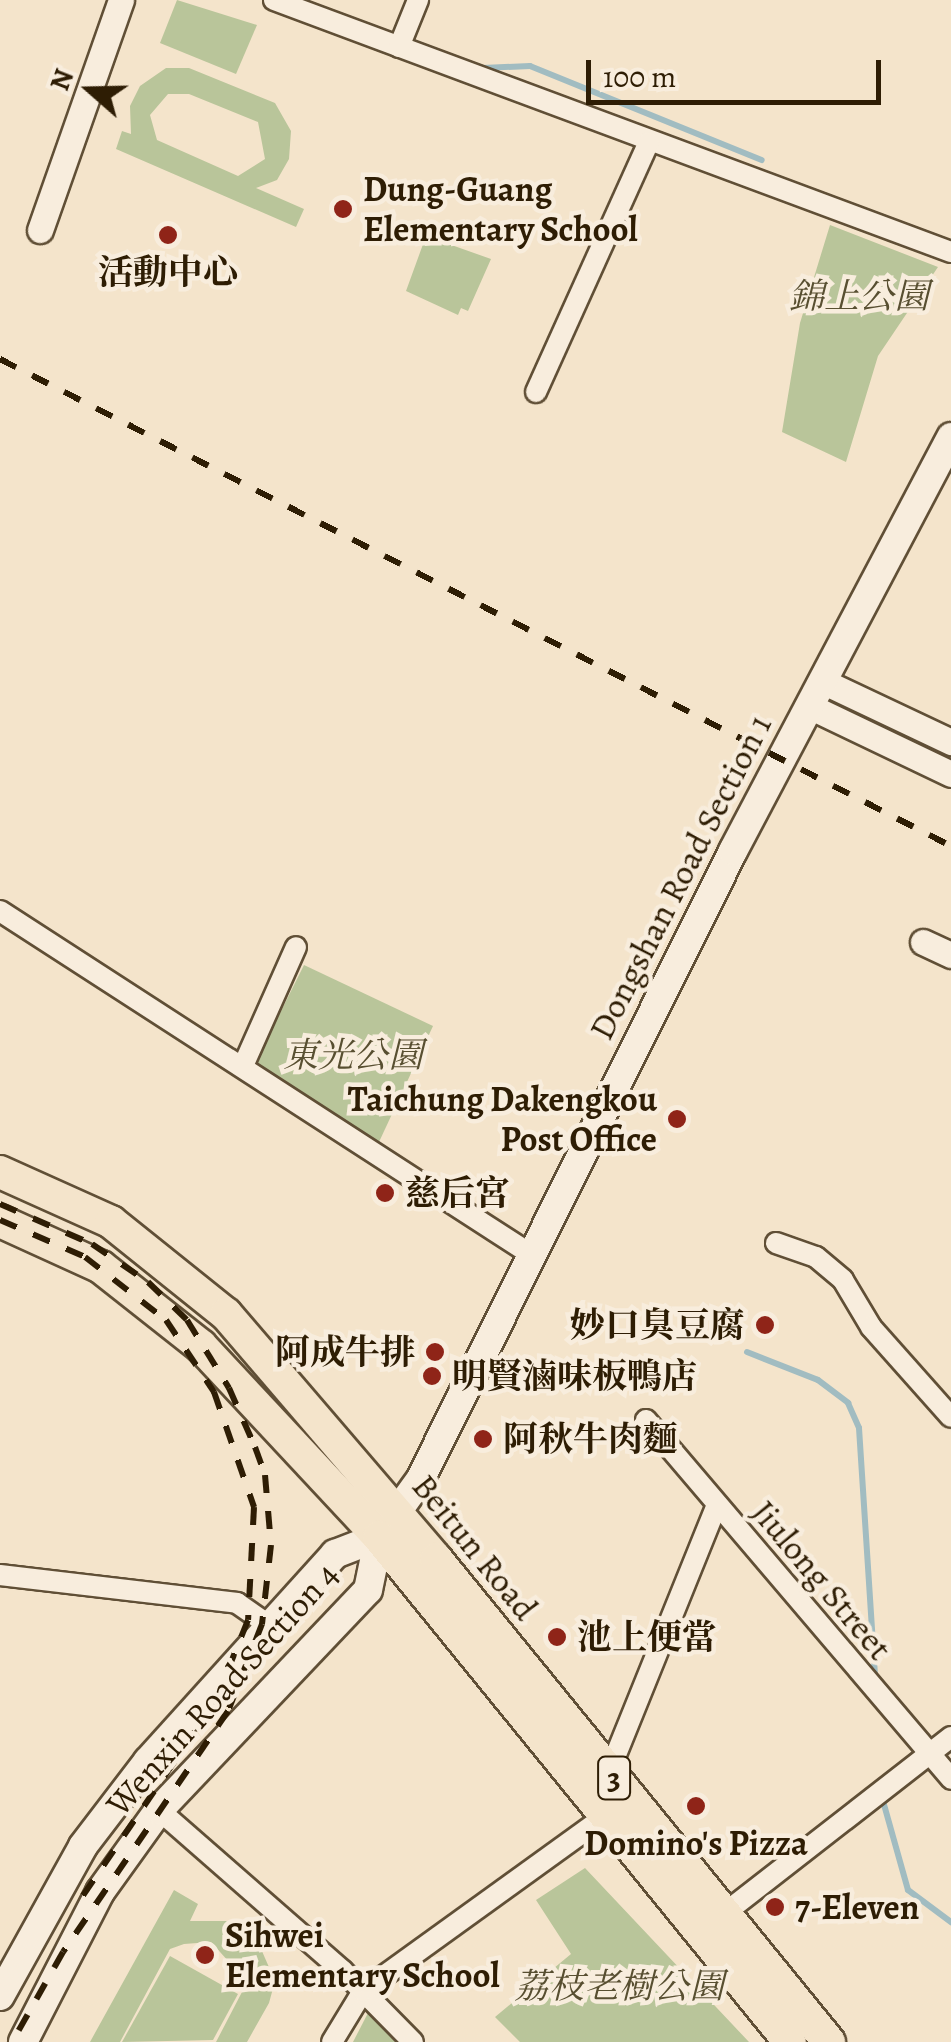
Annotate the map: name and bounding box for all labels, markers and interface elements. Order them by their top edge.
north arrow [40,40,140,140]
scale bar [591,40,886,102]
text: 100 m [603,57,676,97]
text: N [40,64,83,96]
place label: Dung-Guang Elementary School [363,168,638,250]
marker: Dung-Guang Elementary School [332,198,354,220]
marker: 活動中心 [157,224,179,246]
place label: 活動中心 [98,251,238,293]
park label: 錦上公園 [789,275,929,317]
street label: Dongshan Road Section 1 [580,708,780,1046]
park label: 東光公園 [283,1034,423,1076]
place label: Taichung Dakengkou Post Office [348,1078,657,1160]
marker: Taichung Dakengkou Post Office [666,1108,688,1130]
place label: 慈后宮 [405,1172,510,1214]
marker: 慈后宮 [374,1182,396,1204]
place label: 妙口臭豆腐 [570,1304,745,1346]
marker: 妙口臭豆腐 [754,1314,776,1336]
place label: 阿成牛排 [275,1331,415,1373]
marker: 阿成牛排 [424,1341,446,1363]
place label: 明賢滷味板鴨店 [452,1355,697,1397]
marker: 明賢滷味板鴨店 [421,1365,443,1387]
place label: 阿秋牛肉麵 [503,1418,678,1460]
marker: 阿秋牛肉麵 [472,1428,494,1450]
street label: Beitun Road [403,1466,547,1628]
street label: Jiulong Street [743,1492,901,1668]
street label: Wenxin Road Section 4 [97,1554,347,1824]
place label: 池上便當 [577,1616,717,1658]
marker: 池上便當 [546,1626,568,1648]
road number: 3 [596,1751,632,1805]
marker: Domino's Pizza [685,1795,707,1817]
place label: Domino's Pizza [584,1822,808,1864]
place label: 7-Eleven [795,1886,919,1928]
marker: 7-Eleven [764,1896,786,1918]
place label: Sihwei Elementary School [225,1914,500,1996]
marker: Sihwei Elementary School [194,1944,216,1966]
park label: 荔枝老樹公園 [514,1965,724,2007]

